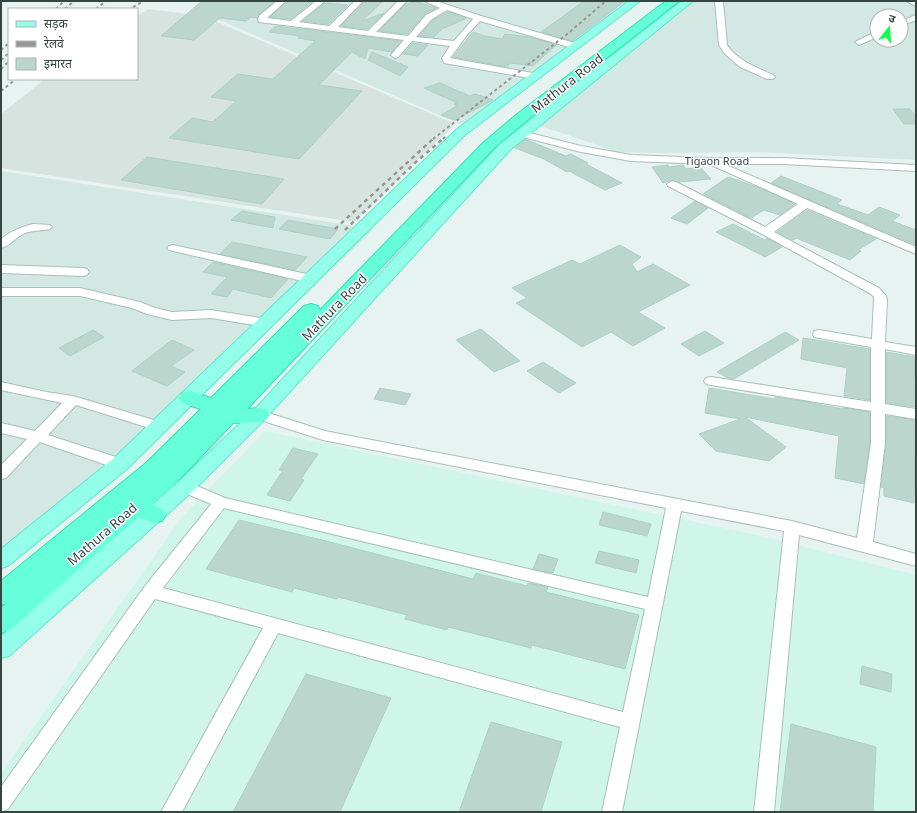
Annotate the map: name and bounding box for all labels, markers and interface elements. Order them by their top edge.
legend [8,8,138,80]
north arrow [869,8,909,48]
text: उ [887,10,898,26]
text: सड़क [44,15,69,32]
text: रेलवे [44,35,64,52]
street label: Mathura Road [527,49,607,117]
text: इमारत [44,55,73,72]
street label: Tigaon Road [685,153,749,168]
street label: Mathura Road [297,270,371,344]
street label: Mathura Road [63,499,141,569]

